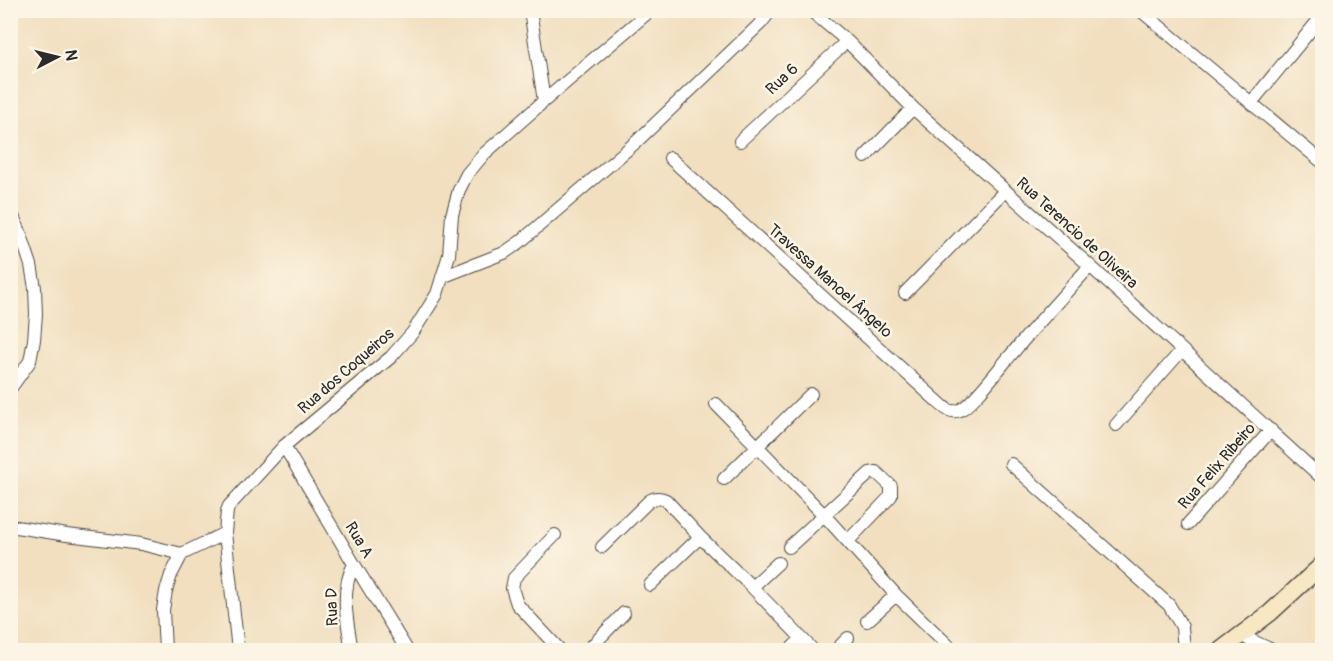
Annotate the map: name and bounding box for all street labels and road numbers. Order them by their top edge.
street label: Rua 6 [761,59,803,99]
street label: Rua Terencio de Oliveira [1012,173,1142,293]
street label: Travessa Manoel Ângelo [764,220,897,342]
street label: Rua dos Coqueiros [294,324,398,418]
street label: Rua Felix Ribeiro [1174,418,1260,513]
street label: Rua A [340,518,378,562]
street label: Rua D [321,588,343,626]

